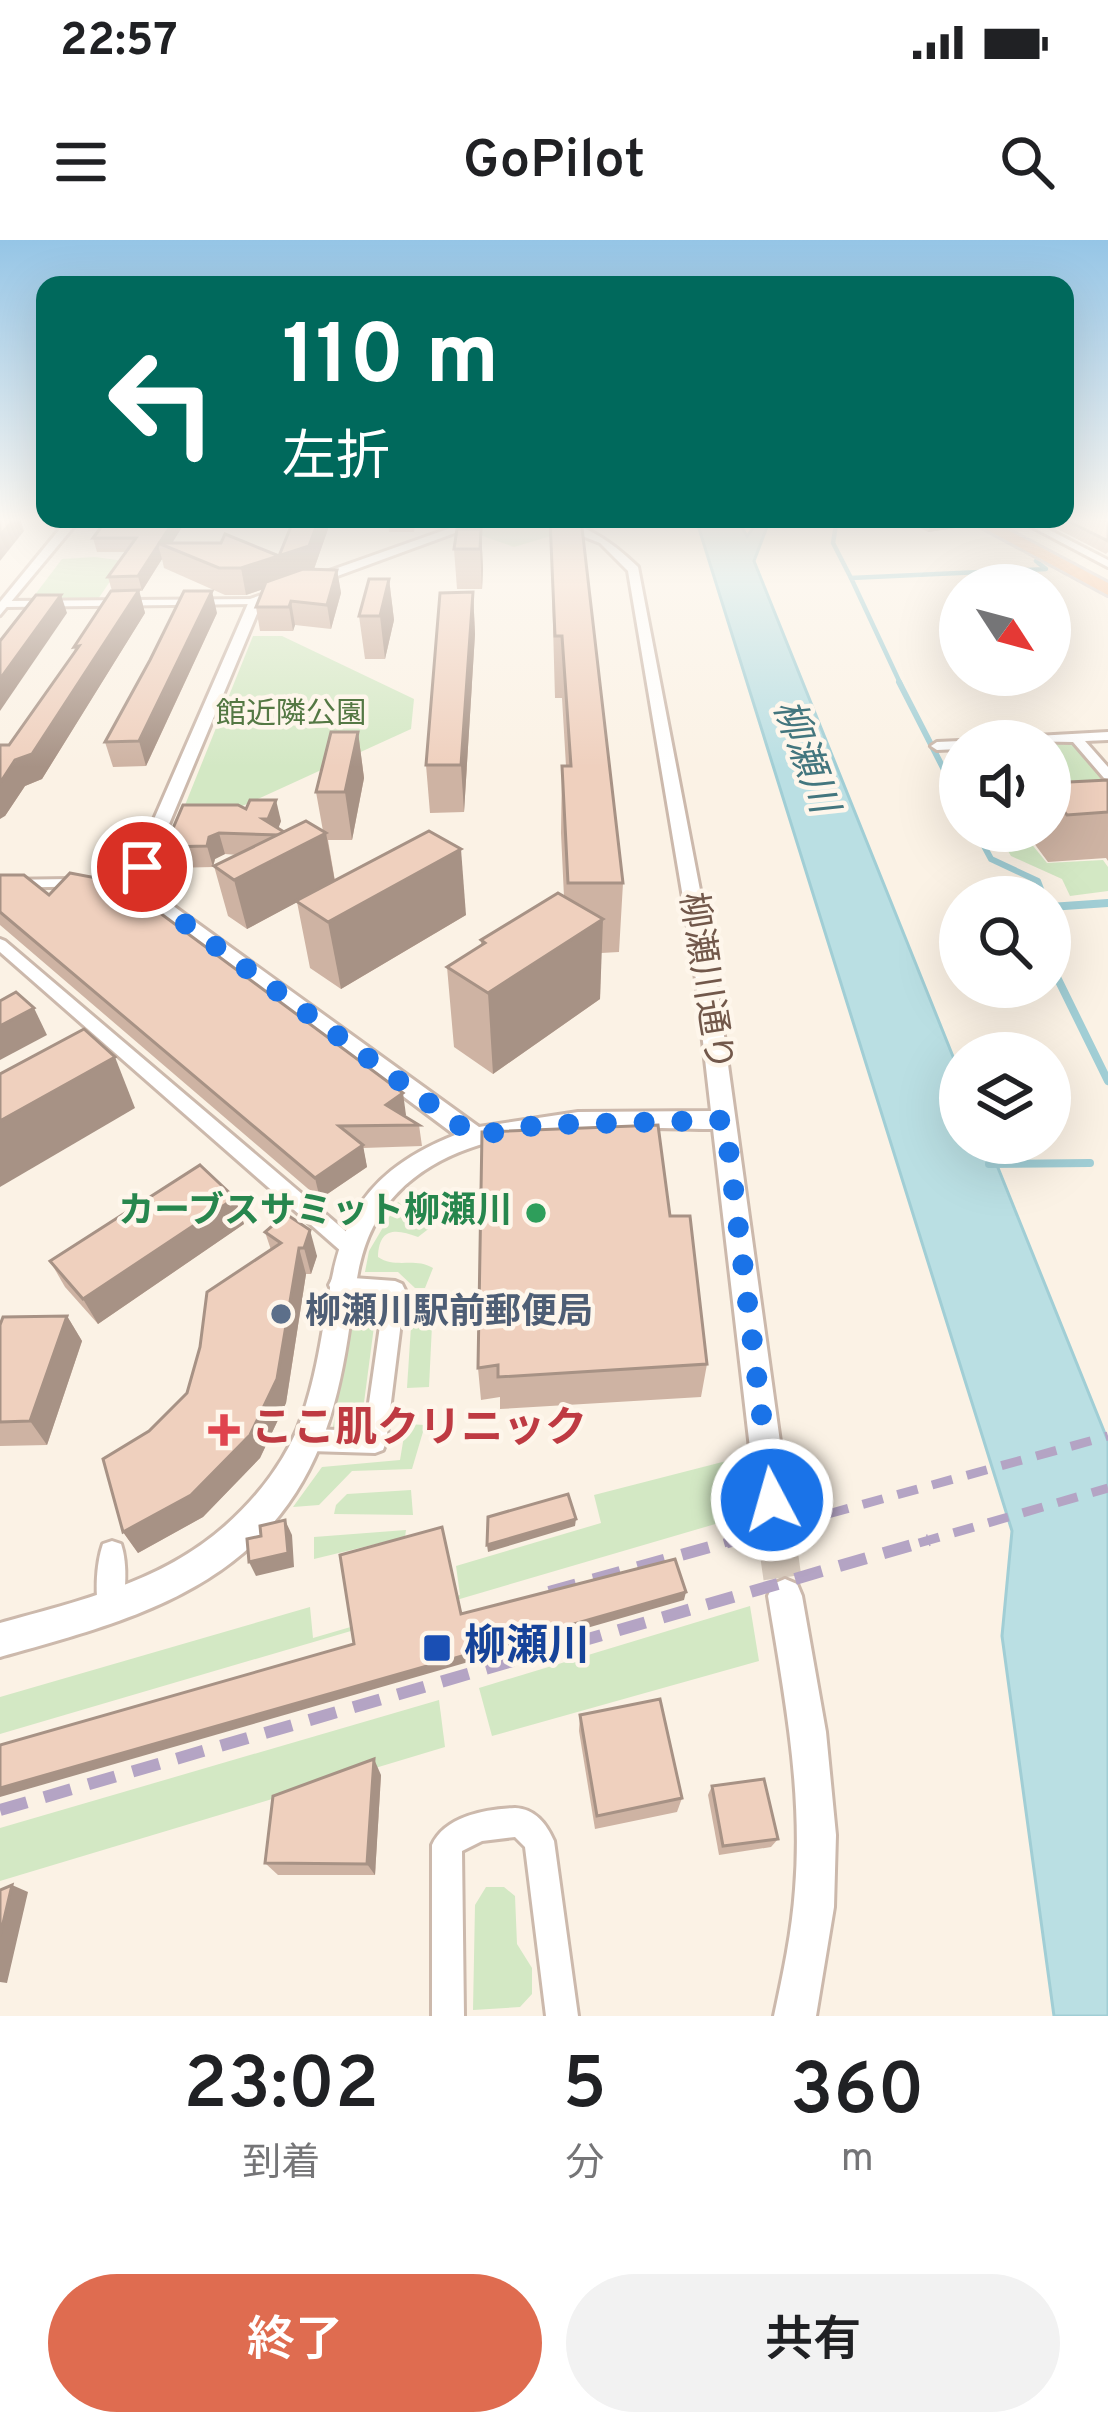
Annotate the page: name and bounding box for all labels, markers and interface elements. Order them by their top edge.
text: 22:57 [60,14,178,71]
text: GoPilot [463,128,645,197]
icon: menu [48,129,114,195]
icon: search [994,129,1060,195]
text: 110 m [282,307,499,413]
icon: left [84,324,240,480]
text: 左折 [282,426,390,495]
north arrow [939,564,1071,696]
map controls [939,564,1071,1164]
water label: 柳瀬川 [760,694,847,824]
park label: 館近隣公園 [216,697,366,734]
button: sound [939,720,1071,852]
pin [91,816,193,918]
icon: arrive [109,834,175,900]
button: search [939,876,1071,1008]
street label: 柳瀬川通り [667,890,741,1074]
button: layers [939,1032,1071,1164]
place label: カーブスサミット柳瀬川 [118,1190,512,1236]
marker: カーブスサミット柳瀬川 [523,1200,549,1226]
place label: 柳瀬川駅前郵便局 [305,1291,593,1337]
marker: 柳瀬川駅前郵便局 [268,1301,294,1327]
place label: ここ肌クリニック [251,1404,587,1457]
marker: ここ肌クリニック [208,1414,240,1446]
position arrow [709,1437,835,1563]
place label: 柳瀬川 [464,1622,590,1675]
marker: 柳瀬川 [421,1632,453,1664]
text: 23:02 [184,2042,379,2134]
text: 5 [563,2042,607,2134]
text: 360 [790,2048,924,2140]
text: m [841,2136,874,2185]
text: 到着 [242,2141,320,2190]
text: 分 [565,2141,604,2190]
button: 終了 [48,2274,542,2412]
button: 共有 [566,2274,1060,2412]

